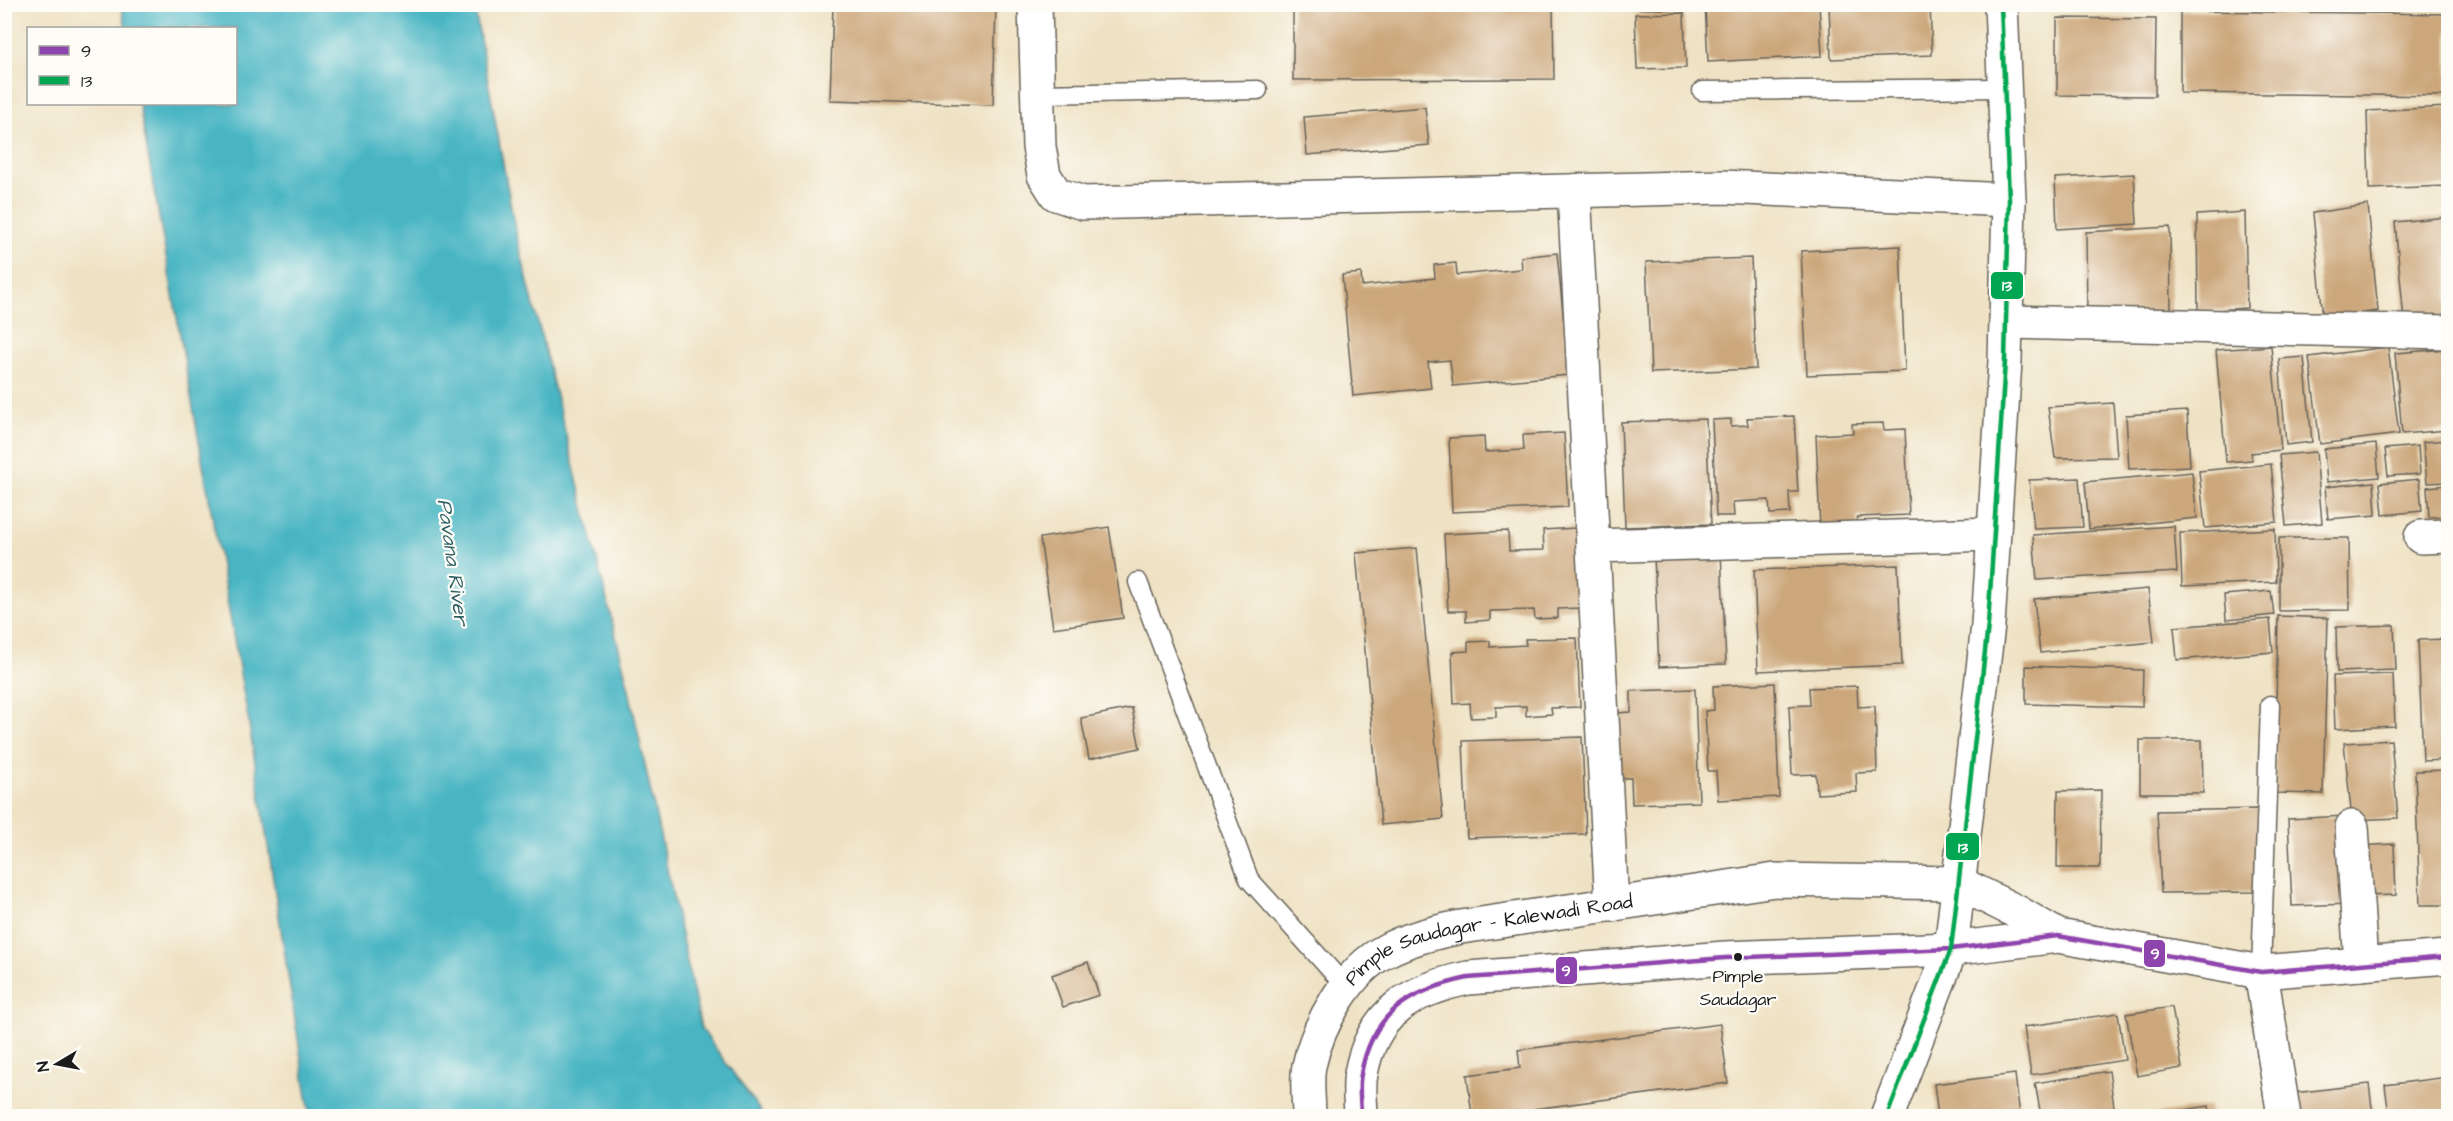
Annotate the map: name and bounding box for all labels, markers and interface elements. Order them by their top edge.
legend [27,27,237,105]
text: 9 [81,39,91,64]
text: 13 [81,69,92,94]
line badge: 13 [1990,271,2024,300]
text: 13 [2002,275,2013,297]
water label: Pavana River [430,497,477,629]
line badge: 13 [1945,832,1980,861]
text: 13 [1958,837,1969,859]
street label: Pimple Saudagar - Kalewadi Road [1338,887,1635,992]
line badge: 9 [2143,939,2166,968]
text: 9 [2150,943,2160,965]
marker: Pimple Saudagar [1732,951,1744,963]
line badge: 9 [1555,956,1578,985]
text: 9 [1561,960,1571,982]
place label: Pimple Saudagar [1700,964,1776,1013]
north arrow [27,1034,87,1094]
text: N [32,1060,55,1073]

